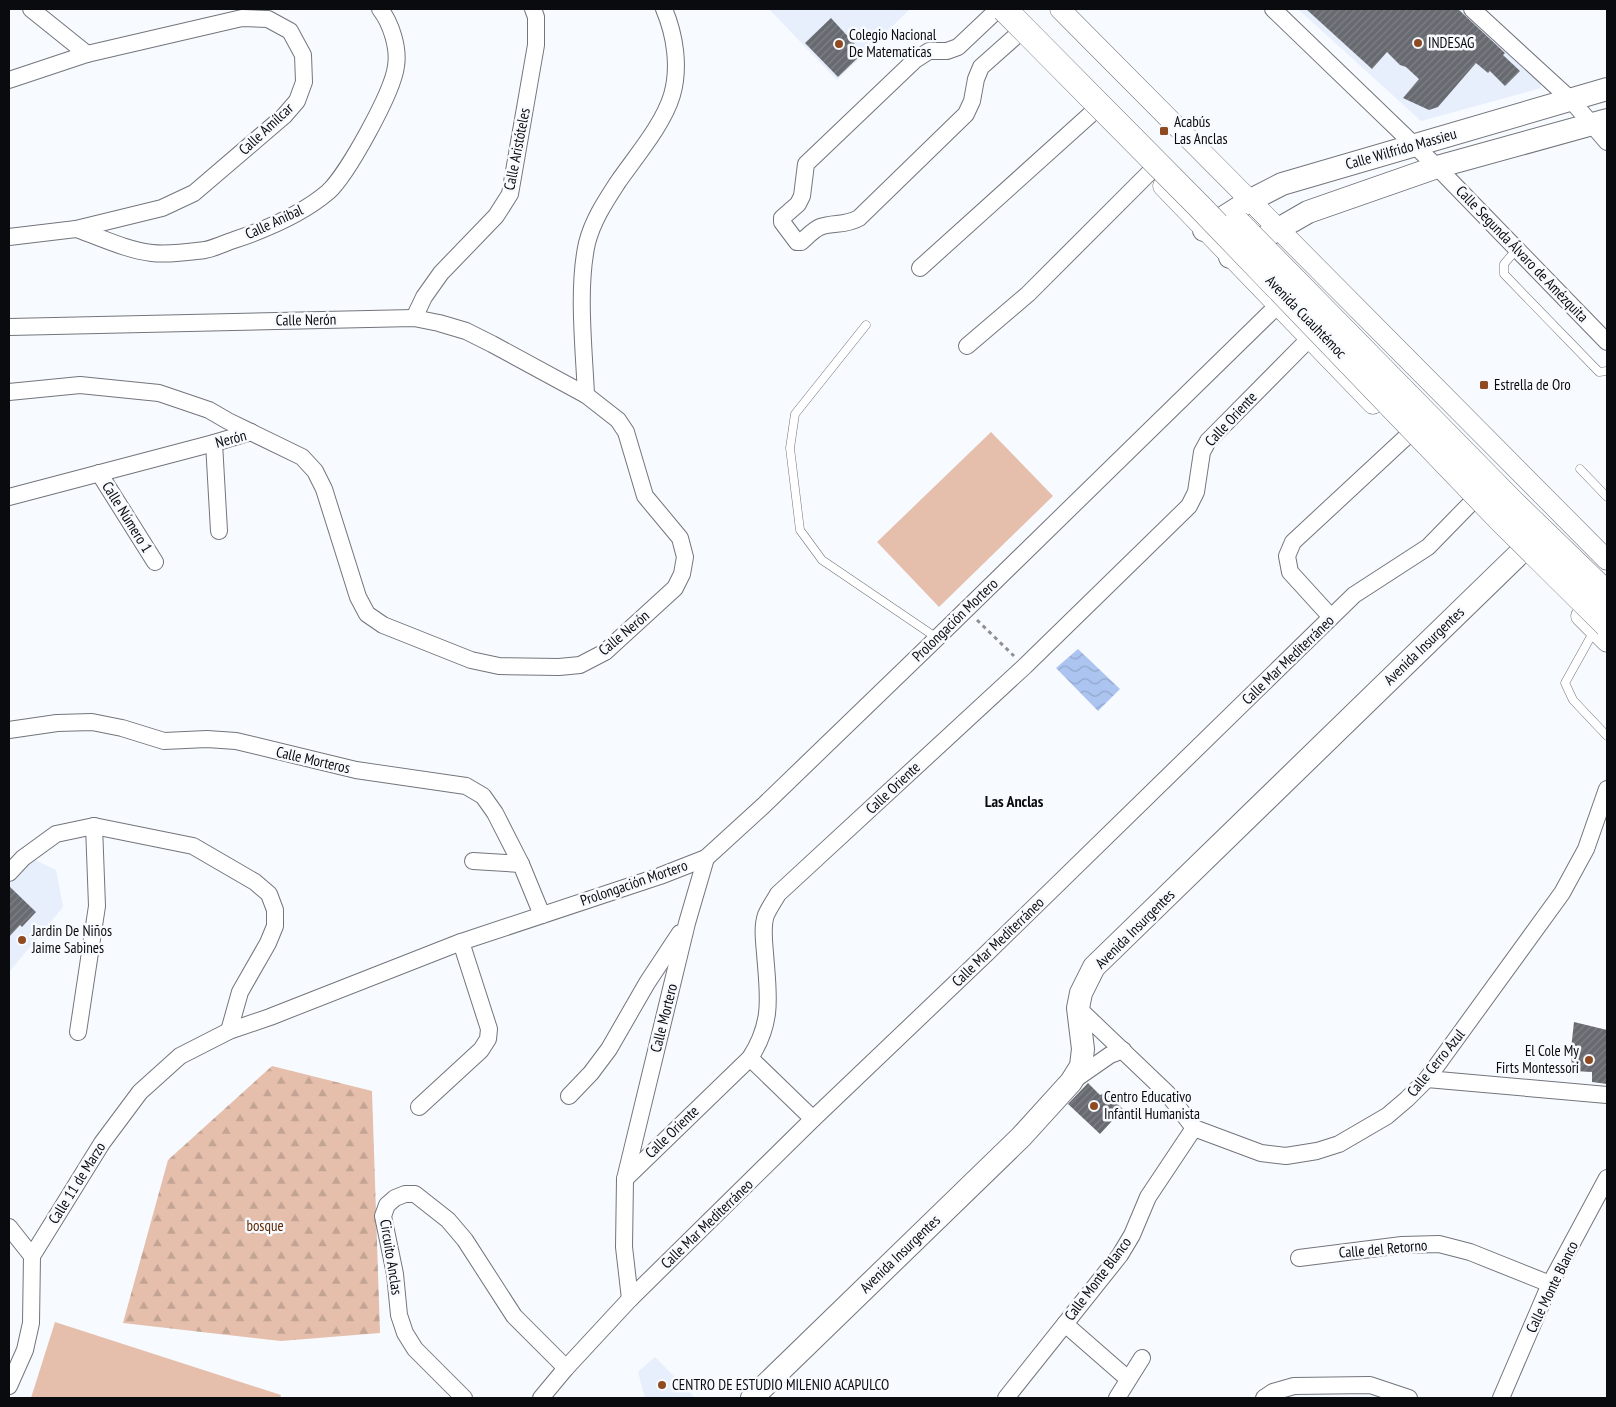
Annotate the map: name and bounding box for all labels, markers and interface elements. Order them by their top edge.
place label: Colegio Nacional De Matematicas [849,25,937,61]
place label: INDESAG [1428,33,1474,52]
marker: INDESAG [1412,37,1424,49]
marker: Colegio Nacional De Matematicas [833,38,845,50]
street label: Calle Amílcar [234,98,298,159]
street label: Calle Aristóteles [499,106,534,192]
place label: Acabús Las Anclas [1174,112,1227,148]
street label: Calle Wilfrido Massieu [1343,124,1459,173]
marker: Acabús Las Anclas [1158,125,1170,137]
street label: Calle Segunda Álvaro de Amézquita [1452,181,1593,326]
street label: Calle Aníbal [242,200,306,243]
street label: Avenida Cuauhtémoc [1262,271,1351,363]
street label: Calle Nerón [276,309,336,330]
place label: Estrella de Oro [1494,375,1571,394]
marker: Estrella de Oro [1478,379,1490,391]
street label: Calle Oriente [1201,387,1261,450]
street label: Nerón [213,425,249,452]
street label: Calle Número 1 [98,478,157,556]
street label: Prolongación Mortero [908,574,1002,665]
street label: Avenida Insurgentes [1379,603,1468,689]
street label: Calle Nerón [594,606,653,659]
street label: Calle Mar Mediterráneo [1238,611,1338,708]
street label: Calle Morteros [274,742,352,777]
street label: Calle Oriente [861,758,924,818]
district label: Las Anclas [985,791,1044,811]
street label: Prolongación Mortero [578,855,690,910]
street label: Avenida Insurgentes [1091,885,1178,972]
street label: Calle Mar Mediterráneo [948,893,1048,990]
place label: Jardin De Niños Jaime Sabines [31,921,112,957]
marker: Jardin De Niños Jaime Sabines [16,934,28,946]
street label: Calle Mortero [646,981,681,1054]
street label: Calle Cerro Azul [1403,1025,1469,1100]
place label: El Cole My Firts Montessori [1496,1041,1579,1077]
marker: El Cole My Firts Montessori [1583,1054,1595,1066]
place label: Centro Educativo Infantil Humanista [1104,1087,1200,1123]
marker: Centro Educativo Infantil Humanista [1088,1100,1100,1112]
street label: Calle Oriente [641,1101,703,1162]
street label: Calle 11 de Marzo [44,1138,109,1227]
street label: Calle Mar Mediterráneo [657,1175,757,1272]
street label: Avenida Insurgentes [855,1211,944,1297]
park label: bosque [246,1216,284,1235]
street label: Circuito Anclas [376,1218,407,1296]
street label: Calle Monte Blanco [1060,1233,1135,1324]
street label: Calle del Retorno [1338,1235,1428,1262]
street label: Calle Monte Blanco [1521,1238,1582,1336]
place label: CENTRO DE ESTUDIO MILENIO ACAPULCO [672,1375,889,1394]
marker: CENTRO DE ESTUDIO MILENIO ACAPULCO [656,1379,668,1391]

